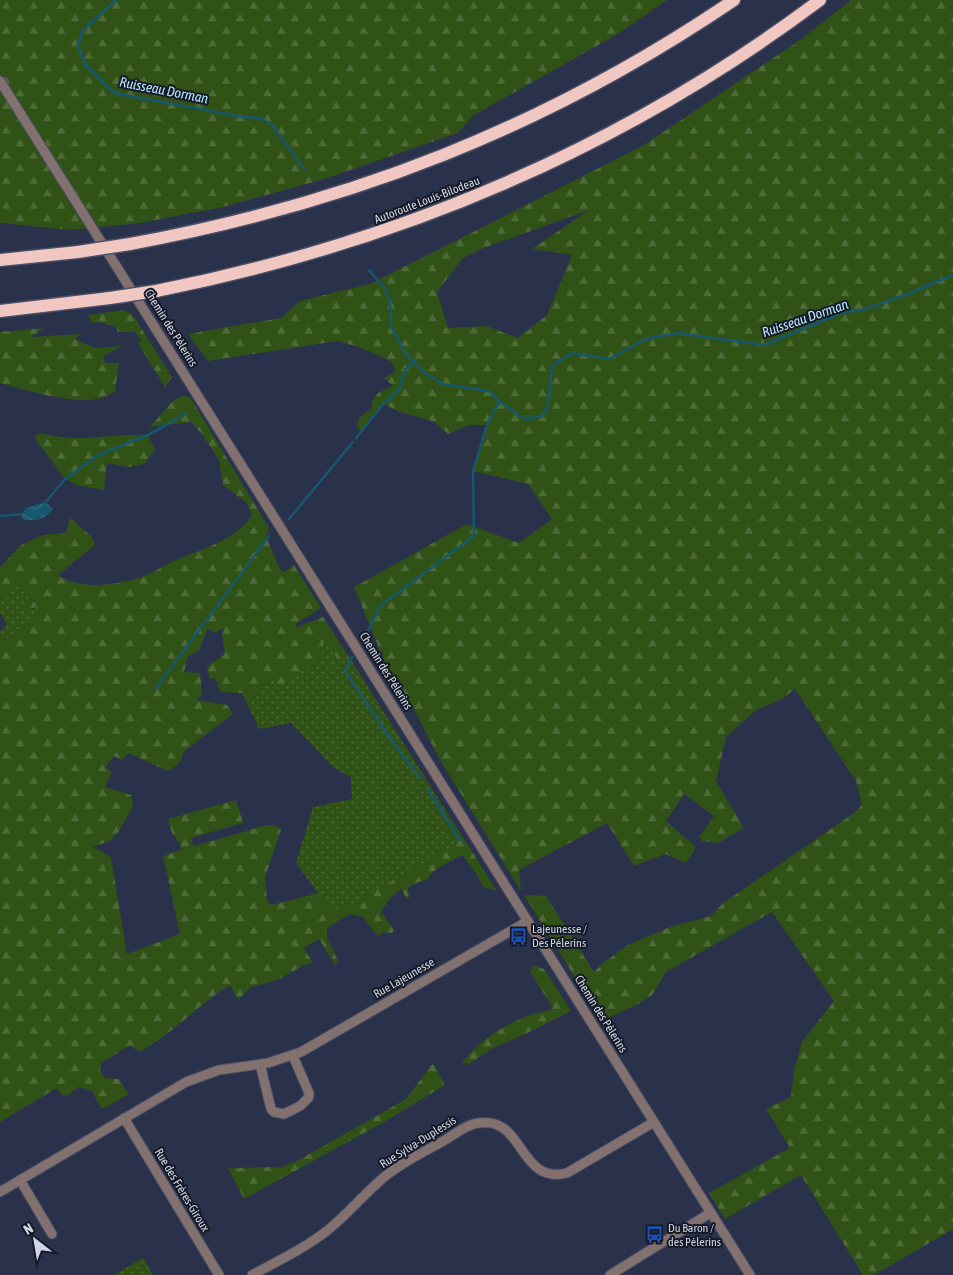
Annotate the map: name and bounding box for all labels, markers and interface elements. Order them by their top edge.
water label: Ruisseau Dorman [118,74,210,106]
street label: Autoroute Louis-Bilodeau [372,173,482,227]
street label: Chemin des Pèlerins [142,287,200,369]
water label: Ruisseau Dorman [760,296,850,340]
street label: Chemin des Pèlerins [357,630,415,712]
place label: Lajeunesse / Des Pélerins [532,922,587,950]
bus stop icon: Lajeunesse / Des Pélerins [508,926,528,946]
street label: Rue Lajeunesse [371,955,437,1001]
street label: Chemin des Pèlerins [572,973,630,1055]
street label: Rue Sylva-Duplessis [377,1113,459,1171]
street label: Rue des Frères-Giroux [152,1146,212,1234]
north arrow [10,1215,60,1265]
text: N [21,1220,36,1238]
place label: Du Baron / des Pélerins [668,1221,721,1249]
bus stop icon: Du Baron / des Pélerins [644,1225,664,1245]

